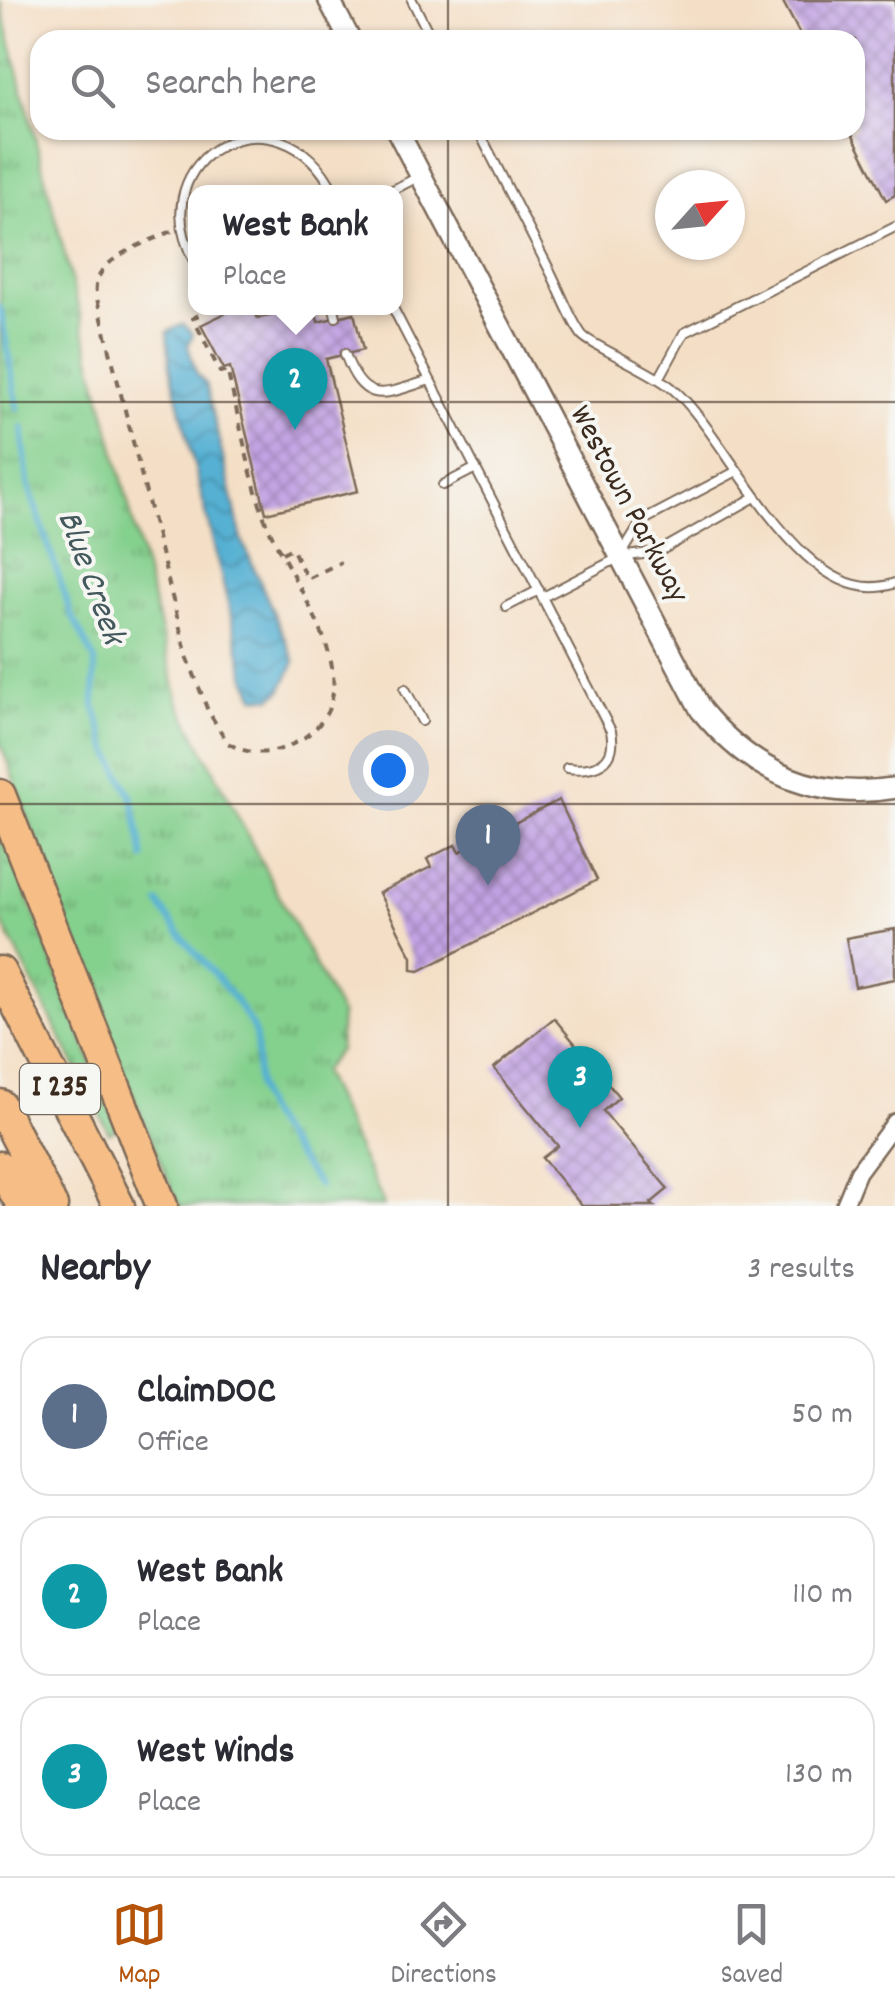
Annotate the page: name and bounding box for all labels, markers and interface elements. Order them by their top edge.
search box [30,30,865,140]
icon: search [65,58,120,113]
text: Search here [145,58,317,113]
north arrow [655,170,745,260]
popup [188,185,403,315]
text: West Bank [222,200,369,255]
text: Place [222,255,286,301]
pin: 2 [262,348,328,430]
street label: Westown Parkway [556,398,699,613]
water label: Blue Creek [42,504,137,655]
your location [363,745,414,796]
pin: 1 [456,804,520,886]
pin: 3 [548,1046,612,1128]
road number: I 235 [20,1064,100,1114]
text: Nearby [40,1241,150,1301]
text: 3 results [747,1248,855,1294]
text: ClaimDOC [137,1366,276,1421]
text: 1 [71,1393,78,1439]
text: 50 m [791,1393,853,1439]
text: Office [137,1421,209,1467]
text: West Bank [137,1546,283,1601]
text: 2 [68,1573,81,1619]
text: 110 m [792,1573,853,1619]
text: Place [137,1601,201,1647]
text: West Winds [137,1726,294,1781]
text: 3 [67,1753,82,1799]
text: 130 m [785,1753,853,1799]
text: Place [137,1781,201,1827]
tab: Map [112,1897,167,1997]
tab: Directions [391,1897,497,1997]
tab: Saved [721,1897,783,1997]

